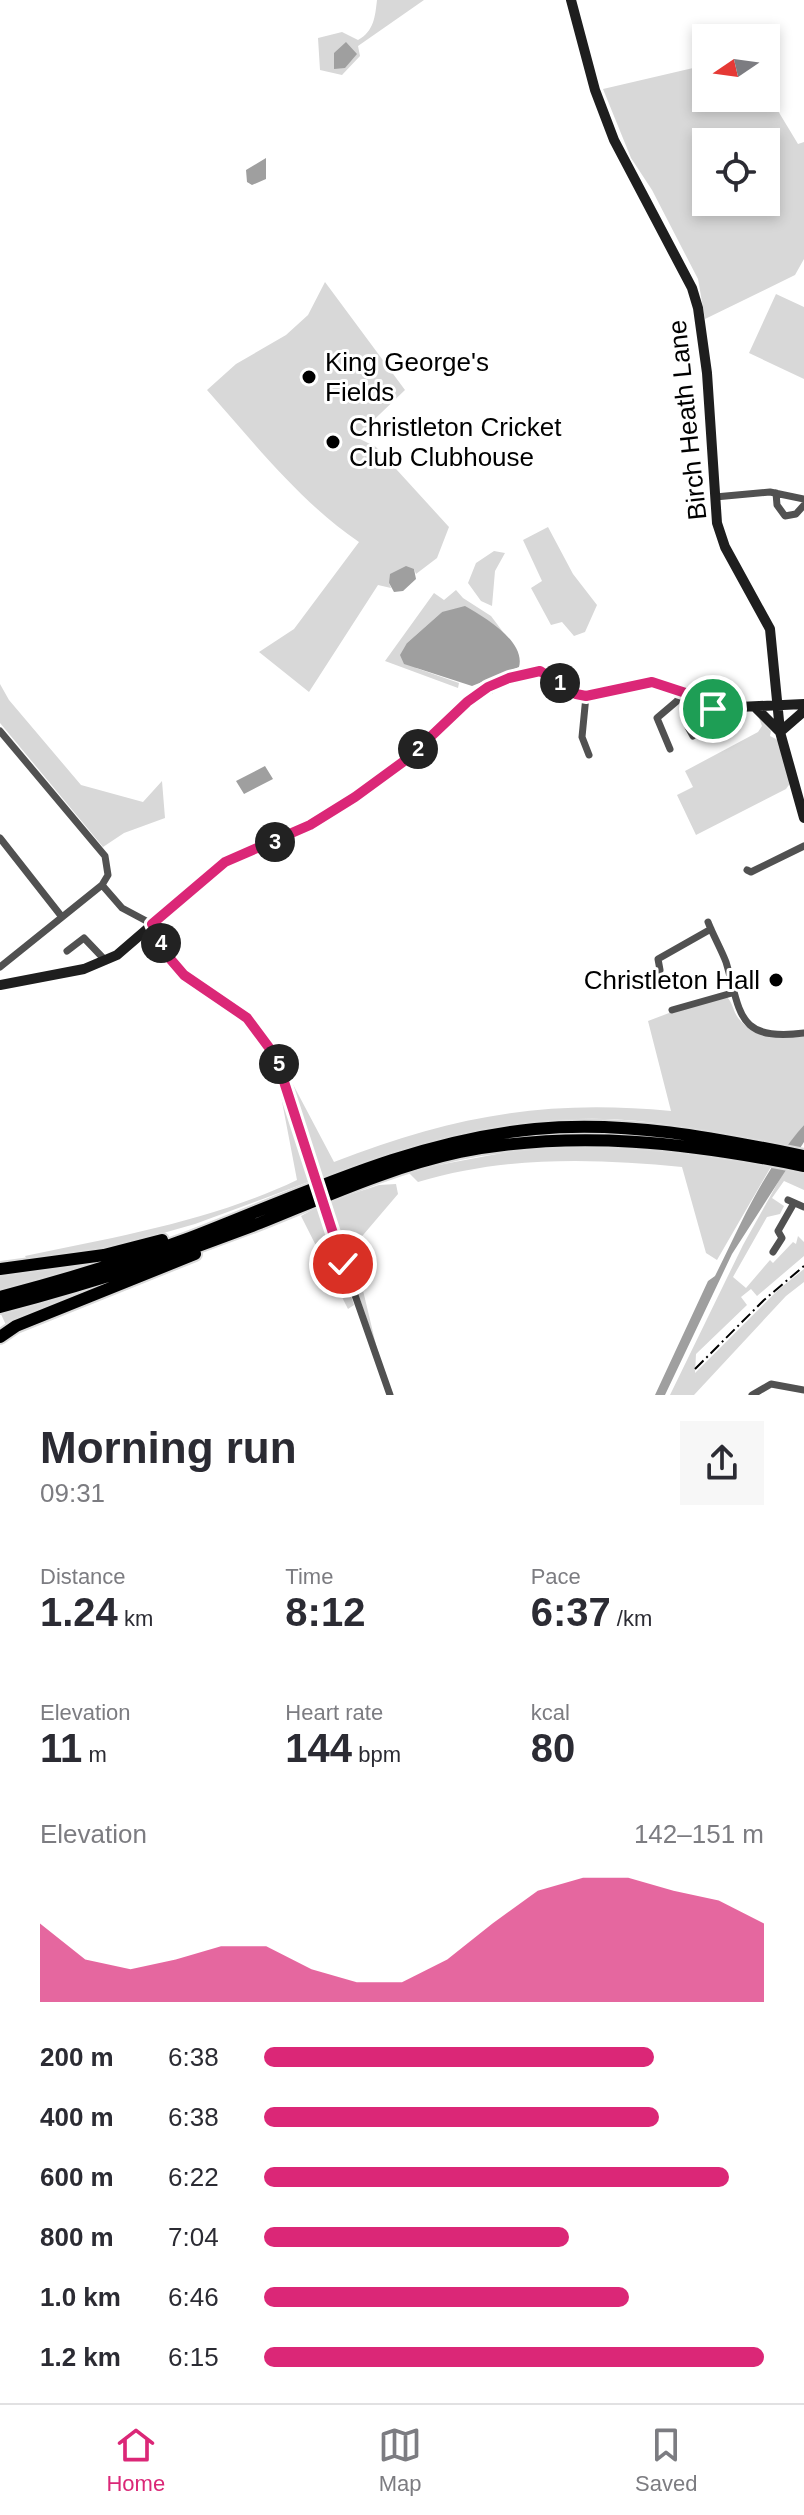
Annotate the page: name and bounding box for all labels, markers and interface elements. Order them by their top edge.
north arrow [692,24,780,112]
map controls [692,24,780,216]
button: locate [692,128,780,216]
street label: Birch Heath Lane [662,319,712,521]
place label: King George's Fields [325,347,489,407]
marker: King George's Fields [300,368,318,386]
place label: Christleton Cricket Club Clubhouse [349,412,562,472]
marker: Christleton Cricket Club Clubhouse [324,433,342,451]
pin: 1 [540,663,580,703]
text: 1 [554,670,566,695]
pin [679,675,747,743]
icon: arrive [691,687,735,731]
pin: 2 [398,729,438,769]
text: 2 [412,736,424,761]
pin: 3 [255,822,295,862]
text: 3 [269,829,281,854]
pin: 4 [141,923,181,963]
text: 4 [155,930,167,955]
place label: Christleton Hall [584,965,760,995]
marker: Christleton Hall [767,971,785,989]
pin: 5 [259,1044,299,1084]
text: 5 [273,1051,285,1076]
pin [309,1230,377,1298]
icon: check [321,1242,365,1286]
button: share [680,1421,764,1505]
text: Morning run [40,1423,297,1472]
text: 09:31 [40,1478,105,1508]
text: Distance [40,1564,126,1589]
text: Time [285,1564,333,1589]
text: Pace [531,1564,581,1589]
text: 1.24 [40,1590,118,1634]
text: 8:12 [285,1590,365,1634]
text: 6:37 [531,1590,611,1634]
text: km [118,1606,153,1631]
text: /km [611,1606,652,1631]
text: Elevation [40,1700,131,1725]
text: Heart rate [285,1700,383,1725]
text: kcal [531,1700,570,1725]
text: 11 [40,1726,82,1770]
text: 144 [285,1726,352,1770]
text: 80 [531,1726,575,1770]
text: m [82,1742,107,1767]
text: bpm [352,1742,401,1767]
text: Elevation [40,1819,147,1849]
text: 142–151 m [634,1819,764,1849]
text: 200 m [40,2042,114,2072]
text: 6:38 [168,2042,219,2072]
text: 400 m [40,2102,114,2132]
text: 6:38 [168,2102,219,2132]
text: 600 m [40,2162,114,2192]
text: 6:22 [168,2162,219,2192]
text: 800 m [40,2222,114,2252]
text: 7:04 [168,2222,219,2252]
text: 1.0 km [40,2282,121,2312]
text: 6:46 [168,2282,219,2312]
text: 1.2 km [40,2342,121,2372]
text: 6:15 [168,2342,219,2372]
tab: Home [106,2423,165,2497]
tab: Map [378,2423,422,2497]
tab: Saved [635,2423,698,2497]

